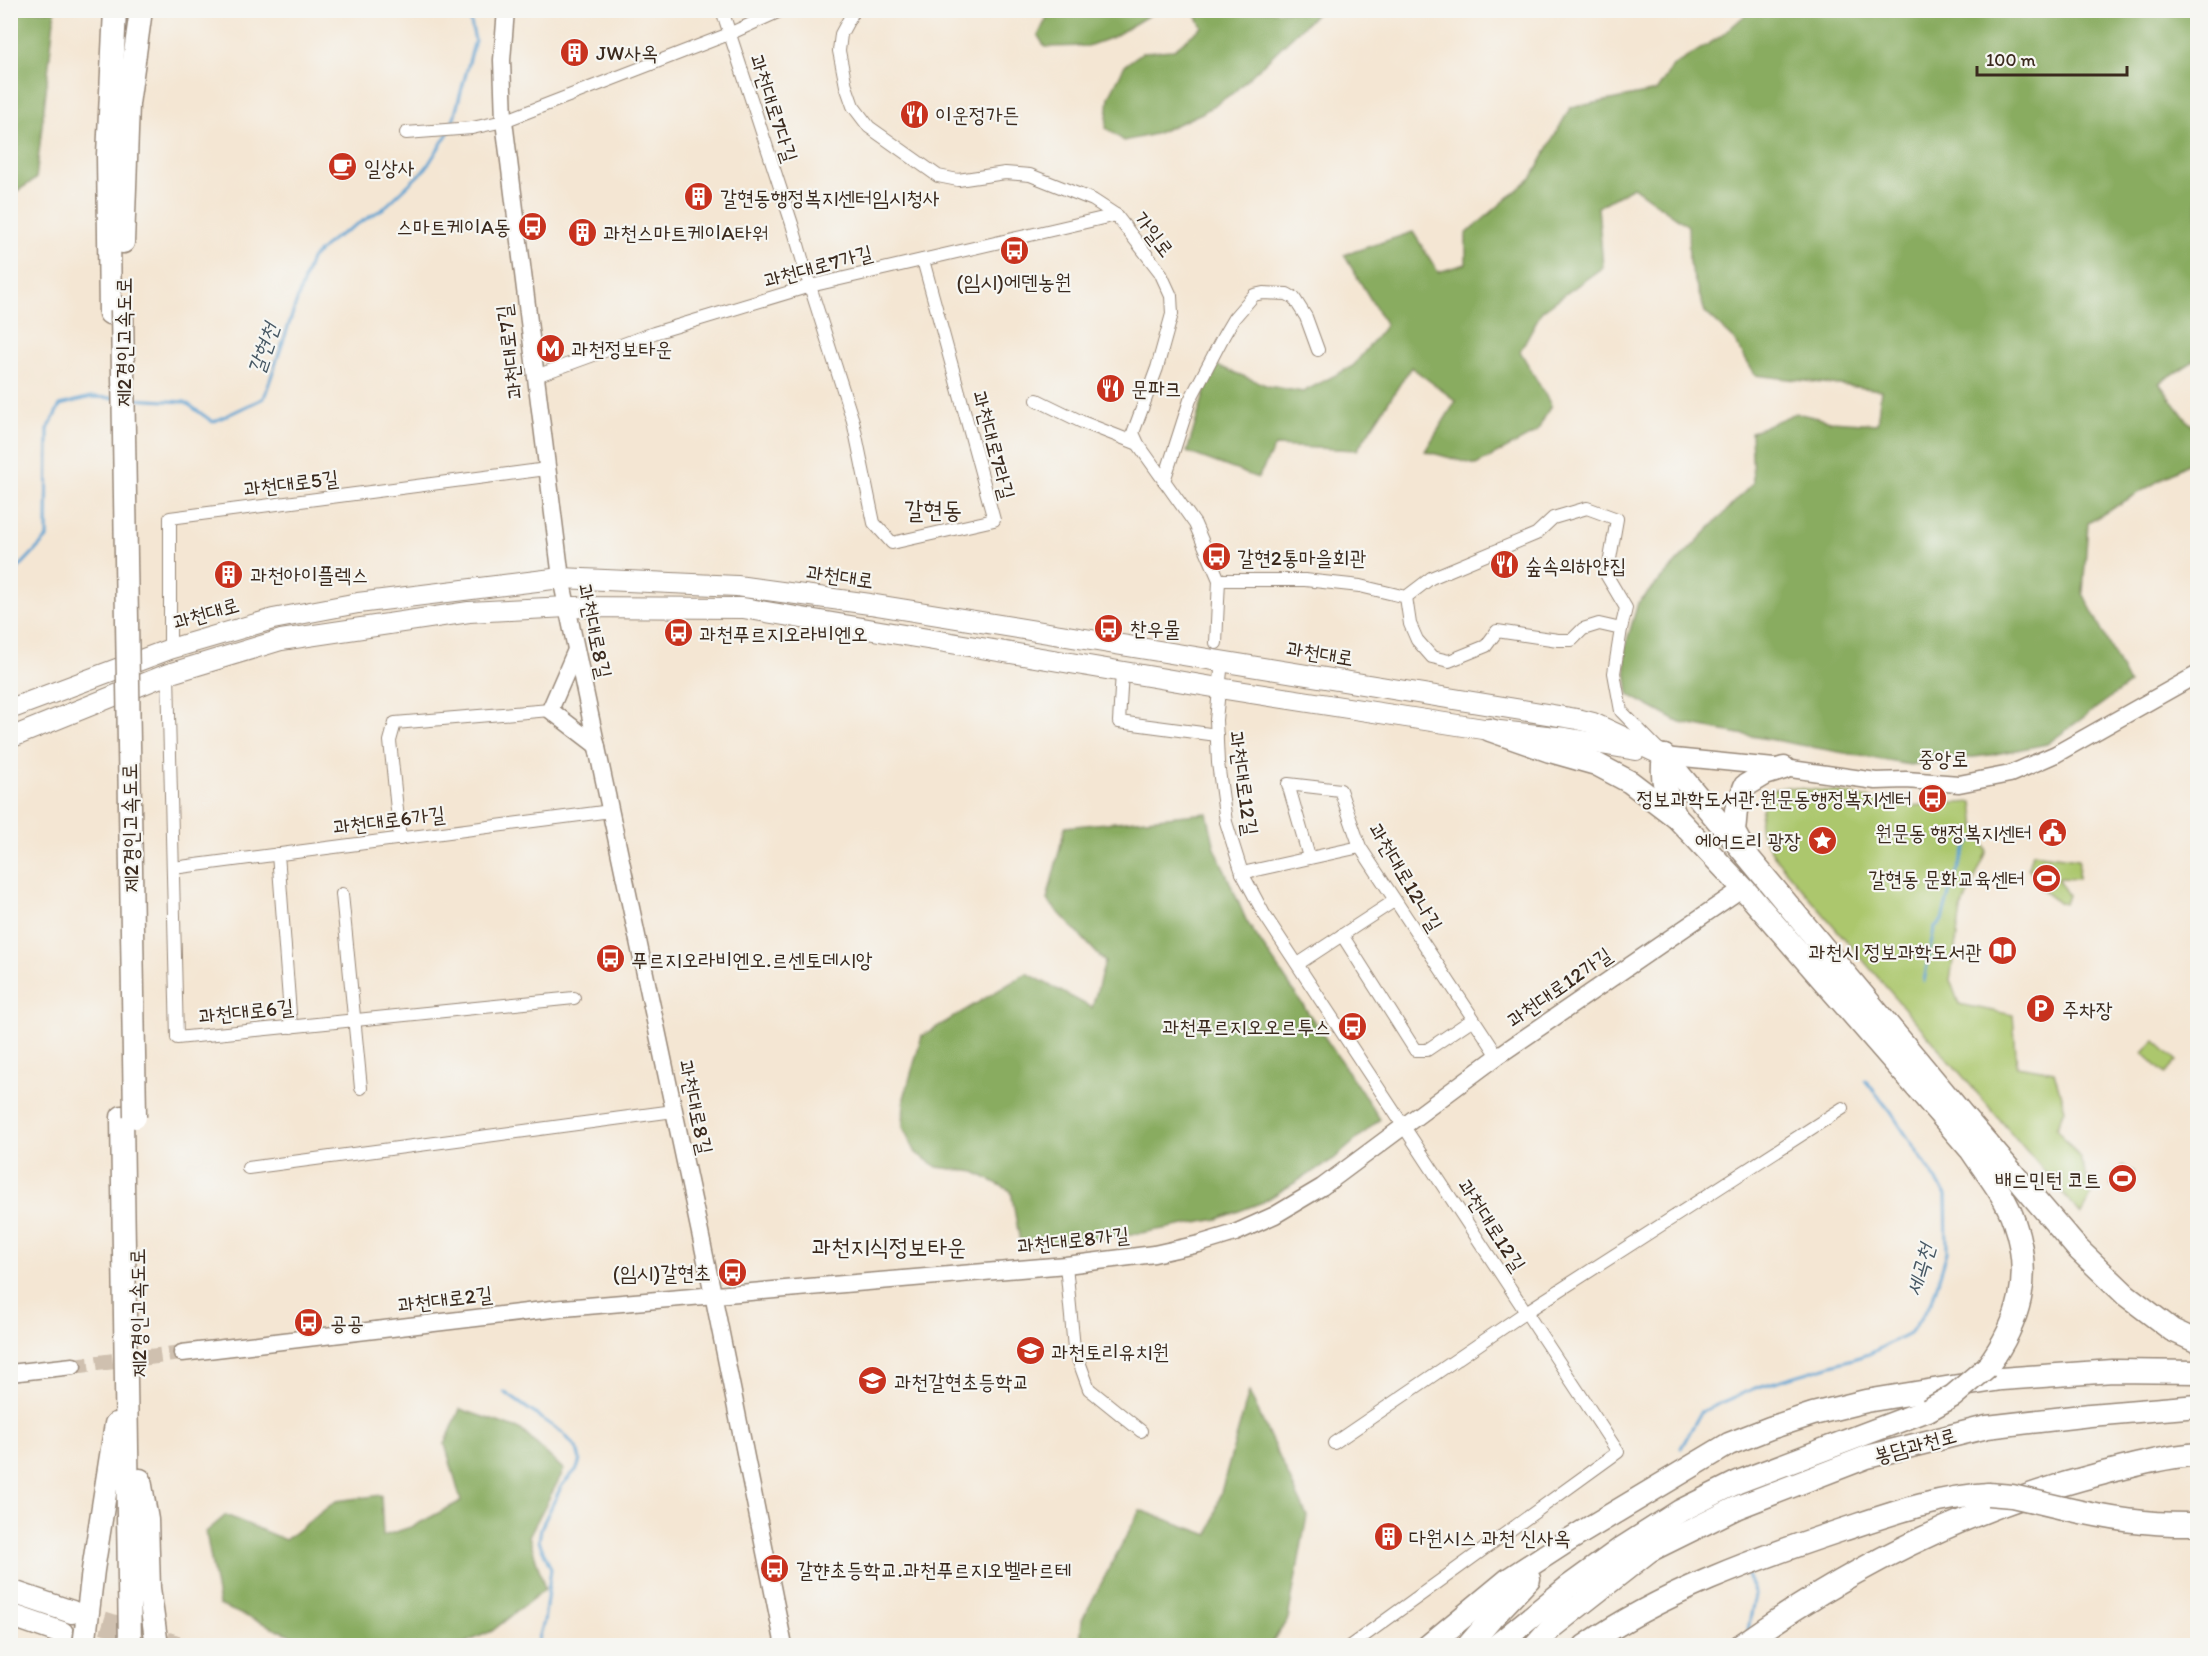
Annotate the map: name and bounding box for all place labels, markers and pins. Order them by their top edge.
building icon: JW사옥 [559,36,591,68]
place label: JW사옥 [596,40,658,65]
restaurant icon: 이운정가든 [898,98,930,130]
place label: 이운정가든 [935,102,1020,127]
cafe icon: 일상사 [327,151,359,183]
place label: 일상사 [364,155,415,180]
building icon: 갈현동행정복지센터임시청사 [683,181,715,213]
place label: 갈현동행정복지센터임시청사 [720,185,940,210]
bus stop icon: 스마트케이A동 [516,210,548,242]
place label: 스마트케이A동 [396,214,511,239]
building icon: 과천스마트케이A타워 [566,216,598,248]
place label: 과천스마트케이A타워 [603,220,769,245]
bus stop icon: (임시)에덴농원 [998,234,1030,266]
place label: (임시)에덴농원 [956,269,1072,294]
metro station icon: 과천정보타운 [534,332,566,364]
place label: 과천정보타운 [571,336,672,361]
restaurant icon: 문파크 [1094,372,1126,404]
place label: 문파크 [1131,376,1182,401]
bus stop icon: 갈현2통마을회관 [1200,541,1232,573]
place label: 갈현2통마을회관 [1237,545,1366,570]
restaurant icon: 숲속의하얀집 [1488,549,1520,581]
place label: 숲속의하얀집 [1525,553,1626,578]
building icon: 과천아이플렉스 [213,558,245,590]
place label: 과천아이플렉스 [250,562,368,587]
bus stop icon: 찬우물 [1093,612,1125,644]
place label: 찬우물 [1130,616,1181,641]
bus stop icon: 과천푸르지오라비엔오 [662,617,694,649]
place label: 과천푸르지오라비엔오 [699,621,868,646]
bus stop icon: 정보과학도서관.원문동행정복지센터 [1917,782,1949,814]
place label: 정보과학도서관.원문동행정복지센터 [1636,786,1912,811]
public building icon: 원문동 행정복지센터 [2037,816,2069,848]
place label: 원문동 행정복지센터 [1875,820,2032,845]
place icon: 에어드리 광장 [1806,824,1838,856]
place label: 에어드리 광장 [1695,828,1801,853]
sports icon: 갈현동 문화교육센터 [2030,862,2062,894]
place label: 갈현동 문화교육센터 [1868,866,2025,891]
library icon: 과천시 정보과학도서관 [1987,935,2019,967]
place label: 과천시 정보과학도서관 [1808,939,1982,964]
bus stop icon: 푸르지오라비엔오.르센토데시앙 [594,943,626,975]
place label: 푸르지오라비엔오.르센토데시앙 [631,947,873,972]
parking icon: 주차장 [2025,993,2057,1025]
place label: 주차장 [2062,997,2113,1022]
bus stop icon: 과천푸르지오오르투스 [1336,1010,1368,1042]
place label: 과천푸르지오오르투스 [1162,1014,1331,1039]
sports icon: 배드민턴 코트 [2106,1163,2138,1195]
place label: 배드민턴 코트 [1995,1167,2101,1192]
bus stop icon: (임시)갈현초 [716,1256,748,1288]
place label: (임시)갈현초 [613,1260,711,1285]
bus stop icon: 공공 [293,1306,325,1338]
place label: 공공 [330,1310,364,1335]
school or university icon: 과천토리유치원 [1014,1335,1046,1367]
place label: 과천토리유치원 [1051,1339,1169,1364]
school or university icon: 과천갈현초등학교 [857,1365,889,1397]
place label: 과천갈현초등학교 [894,1369,1029,1394]
building icon: 다원시스 과천 신사옥 [1372,1521,1404,1553]
place label: 다원시스 과천 신사옥 [1409,1525,1571,1550]
bus stop icon: 갈햔초등학교.과천푸르지오벨라르테 [759,1553,791,1585]
place label: 갈햔초등학교.과천푸르지오벨라르테 [796,1557,1072,1582]

